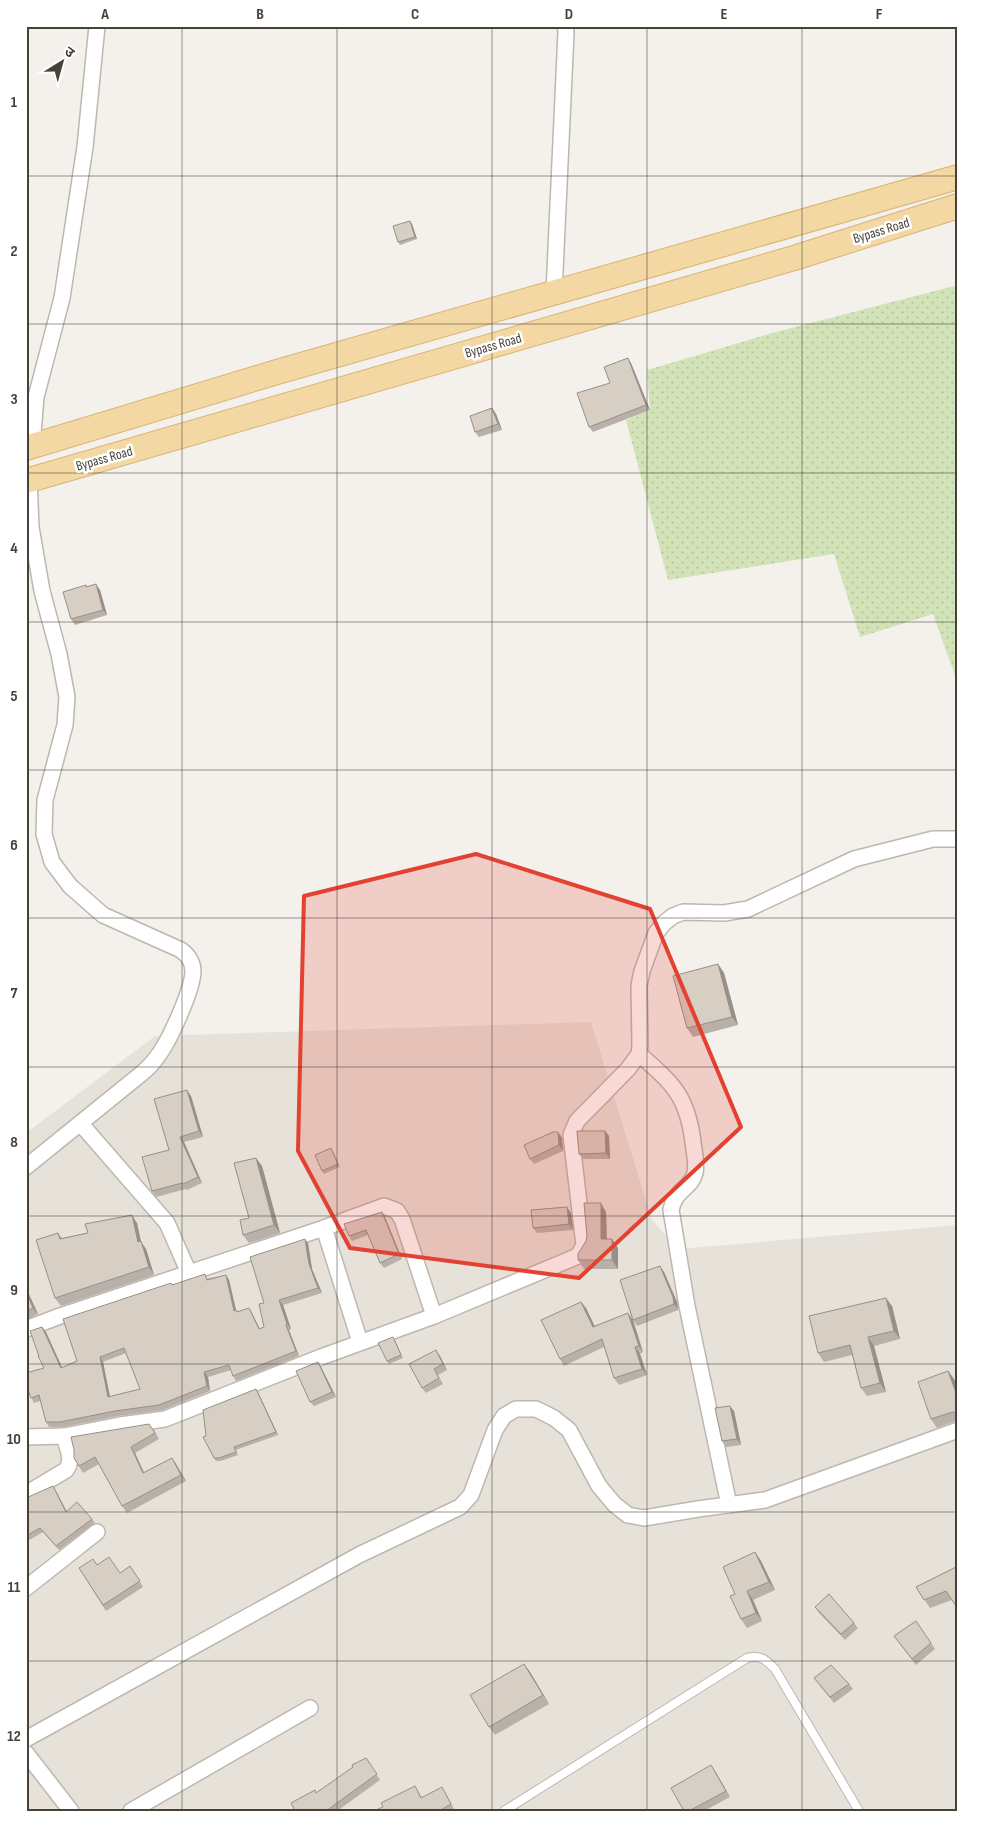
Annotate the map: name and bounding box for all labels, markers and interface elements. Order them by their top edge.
text: A [100,5,109,24]
text: B [256,5,264,24]
text: C [411,5,419,24]
text: D [565,5,573,24]
text: E [721,5,728,24]
text: F [876,5,883,24]
north arrow [38,38,88,88]
text: उ [61,43,79,62]
text: 1 [11,93,18,112]
street label: Bypass Road [851,214,912,247]
text: 2 [10,242,18,261]
street label: Bypass Road [463,329,524,362]
text: 3 [10,390,18,409]
street label: Bypass Road [74,442,135,475]
text: 4 [10,539,18,558]
text: 5 [10,687,18,706]
text: 6 [10,836,18,855]
text: 7 [11,984,18,1003]
text: 8 [10,1133,18,1152]
text: 9 [10,1281,18,1300]
text: 10 [7,1430,21,1449]
text: 11 [8,1578,21,1597]
text: 12 [7,1727,21,1746]

